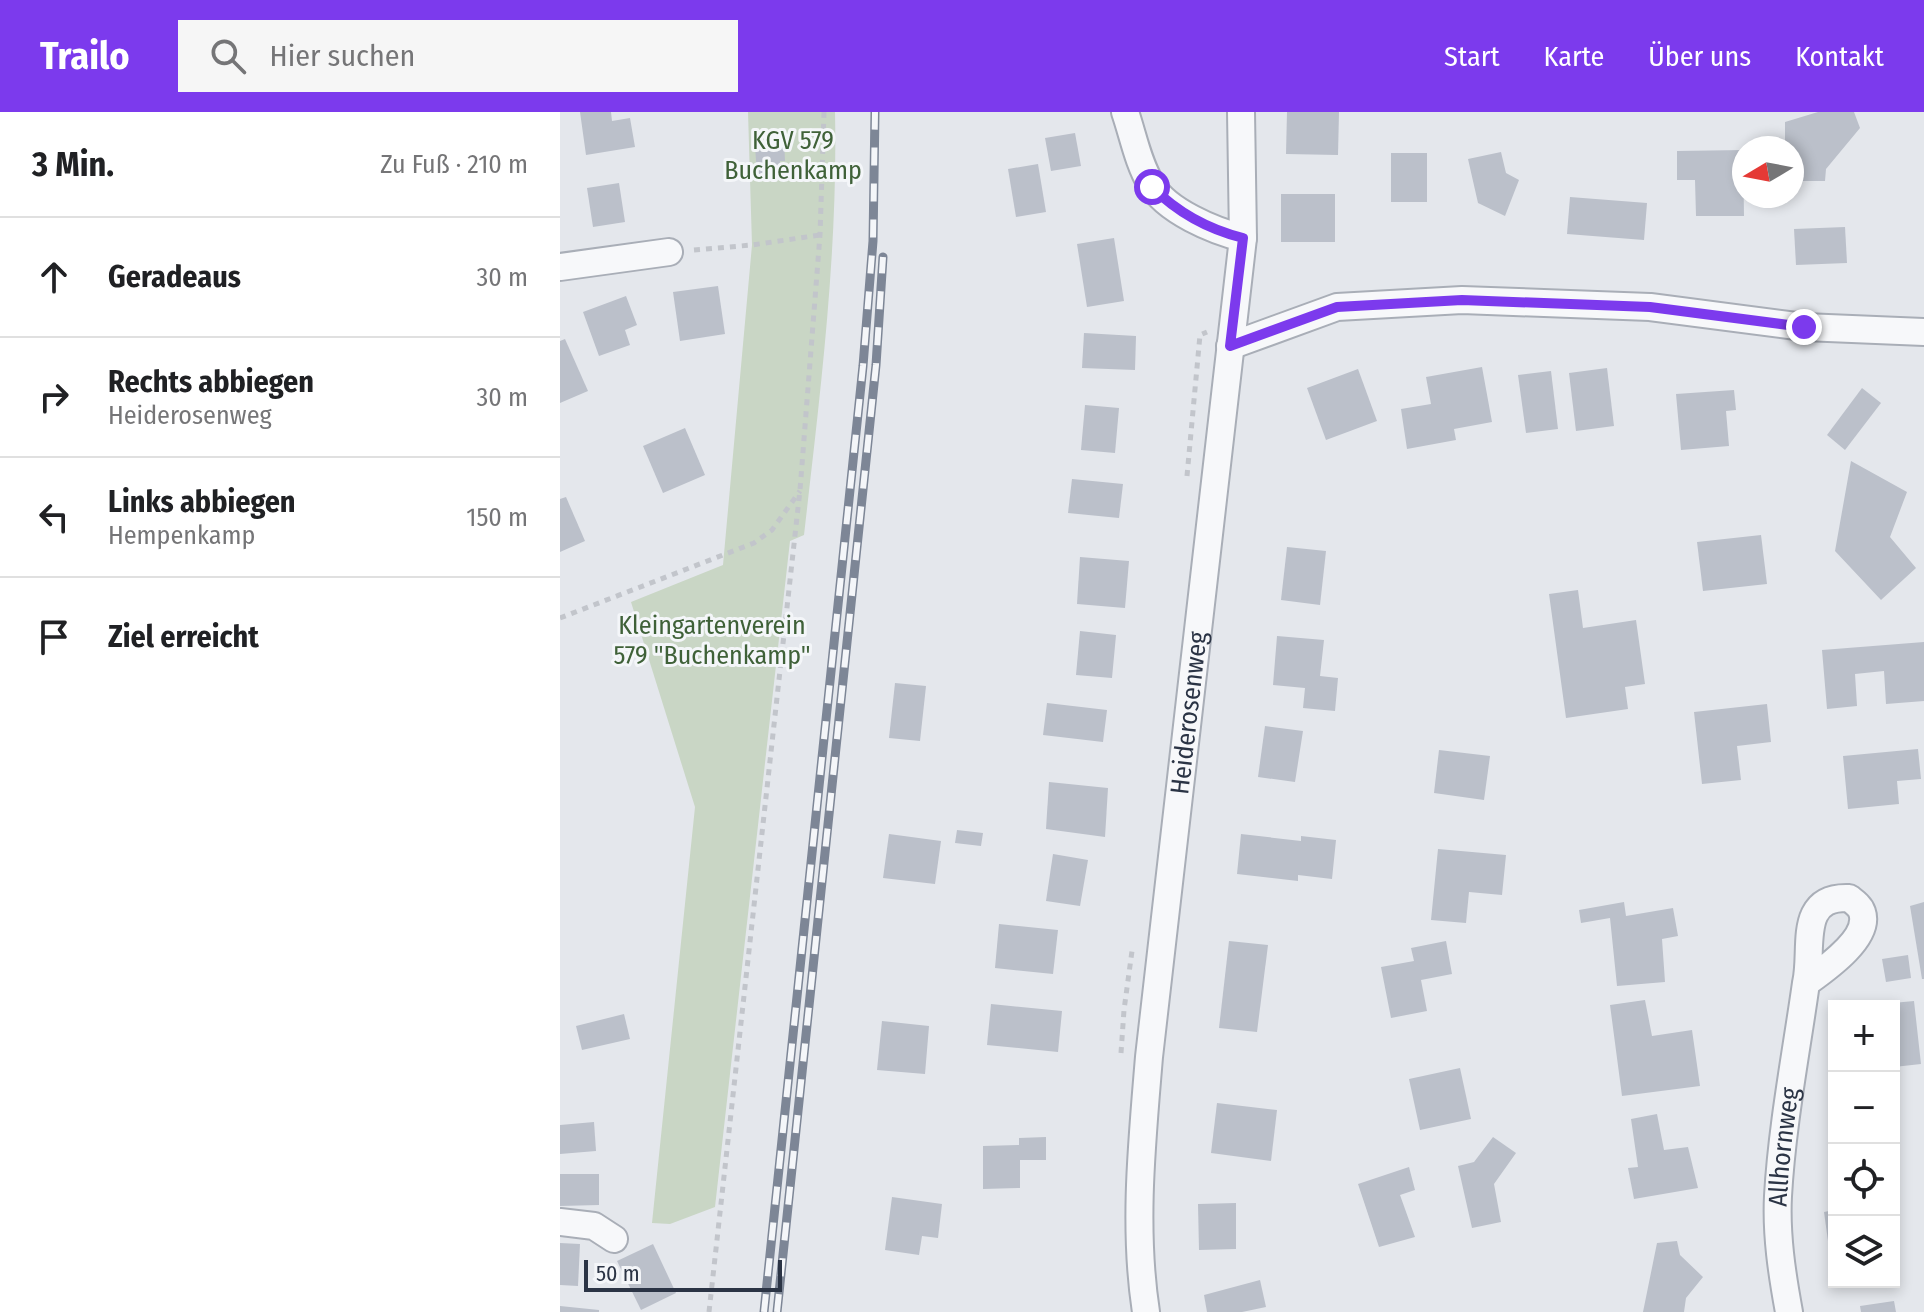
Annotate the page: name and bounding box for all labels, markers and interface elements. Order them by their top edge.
search box [178,20,738,92]
text: Trailo [40,33,130,79]
icon: search [206,34,250,78]
text: Hier suchen [270,38,415,74]
text: Start [1444,40,1500,73]
text: Karte [1544,40,1604,73]
text: Über uns [1648,40,1751,73]
text: Kontakt [1795,40,1884,73]
park label: KGV 579 Buchenkamp [724,125,862,186]
north arrow [1732,136,1804,208]
text: 3 Min. [32,144,114,185]
text: Zu Fuß · 210 m [380,149,528,180]
route start [1134,169,1170,205]
icon: ahead [32,255,76,299]
text: Geradeaus [108,259,241,295]
text: 30 m [477,262,528,293]
route end [1786,309,1822,345]
text: Rechts abbiegen [108,364,314,400]
icon: right [32,375,76,419]
text: 30 m [477,382,528,413]
text: Heiderosenweg [108,400,272,431]
text: Links abbiegen [108,484,296,520]
icon: left [32,495,76,539]
text: 150 m [466,502,528,533]
text: Hempenkamp [108,520,255,551]
park label: Kleingartenverein 579 "Buchenkamp" [613,610,811,671]
icon: arrive [32,615,76,659]
text: Ziel erreicht [108,619,259,655]
street label: Heiderosenweg [1164,629,1214,796]
map controls [1828,1000,1900,1288]
button: + [1828,1000,1900,1072]
button: − [1828,1072,1900,1144]
street label: Allhornweg [1763,1085,1806,1207]
button: locate [1828,1144,1900,1216]
button: layers [1828,1216,1900,1288]
scale bar [584,1256,782,1292]
text: 50 m [596,1260,640,1287]

